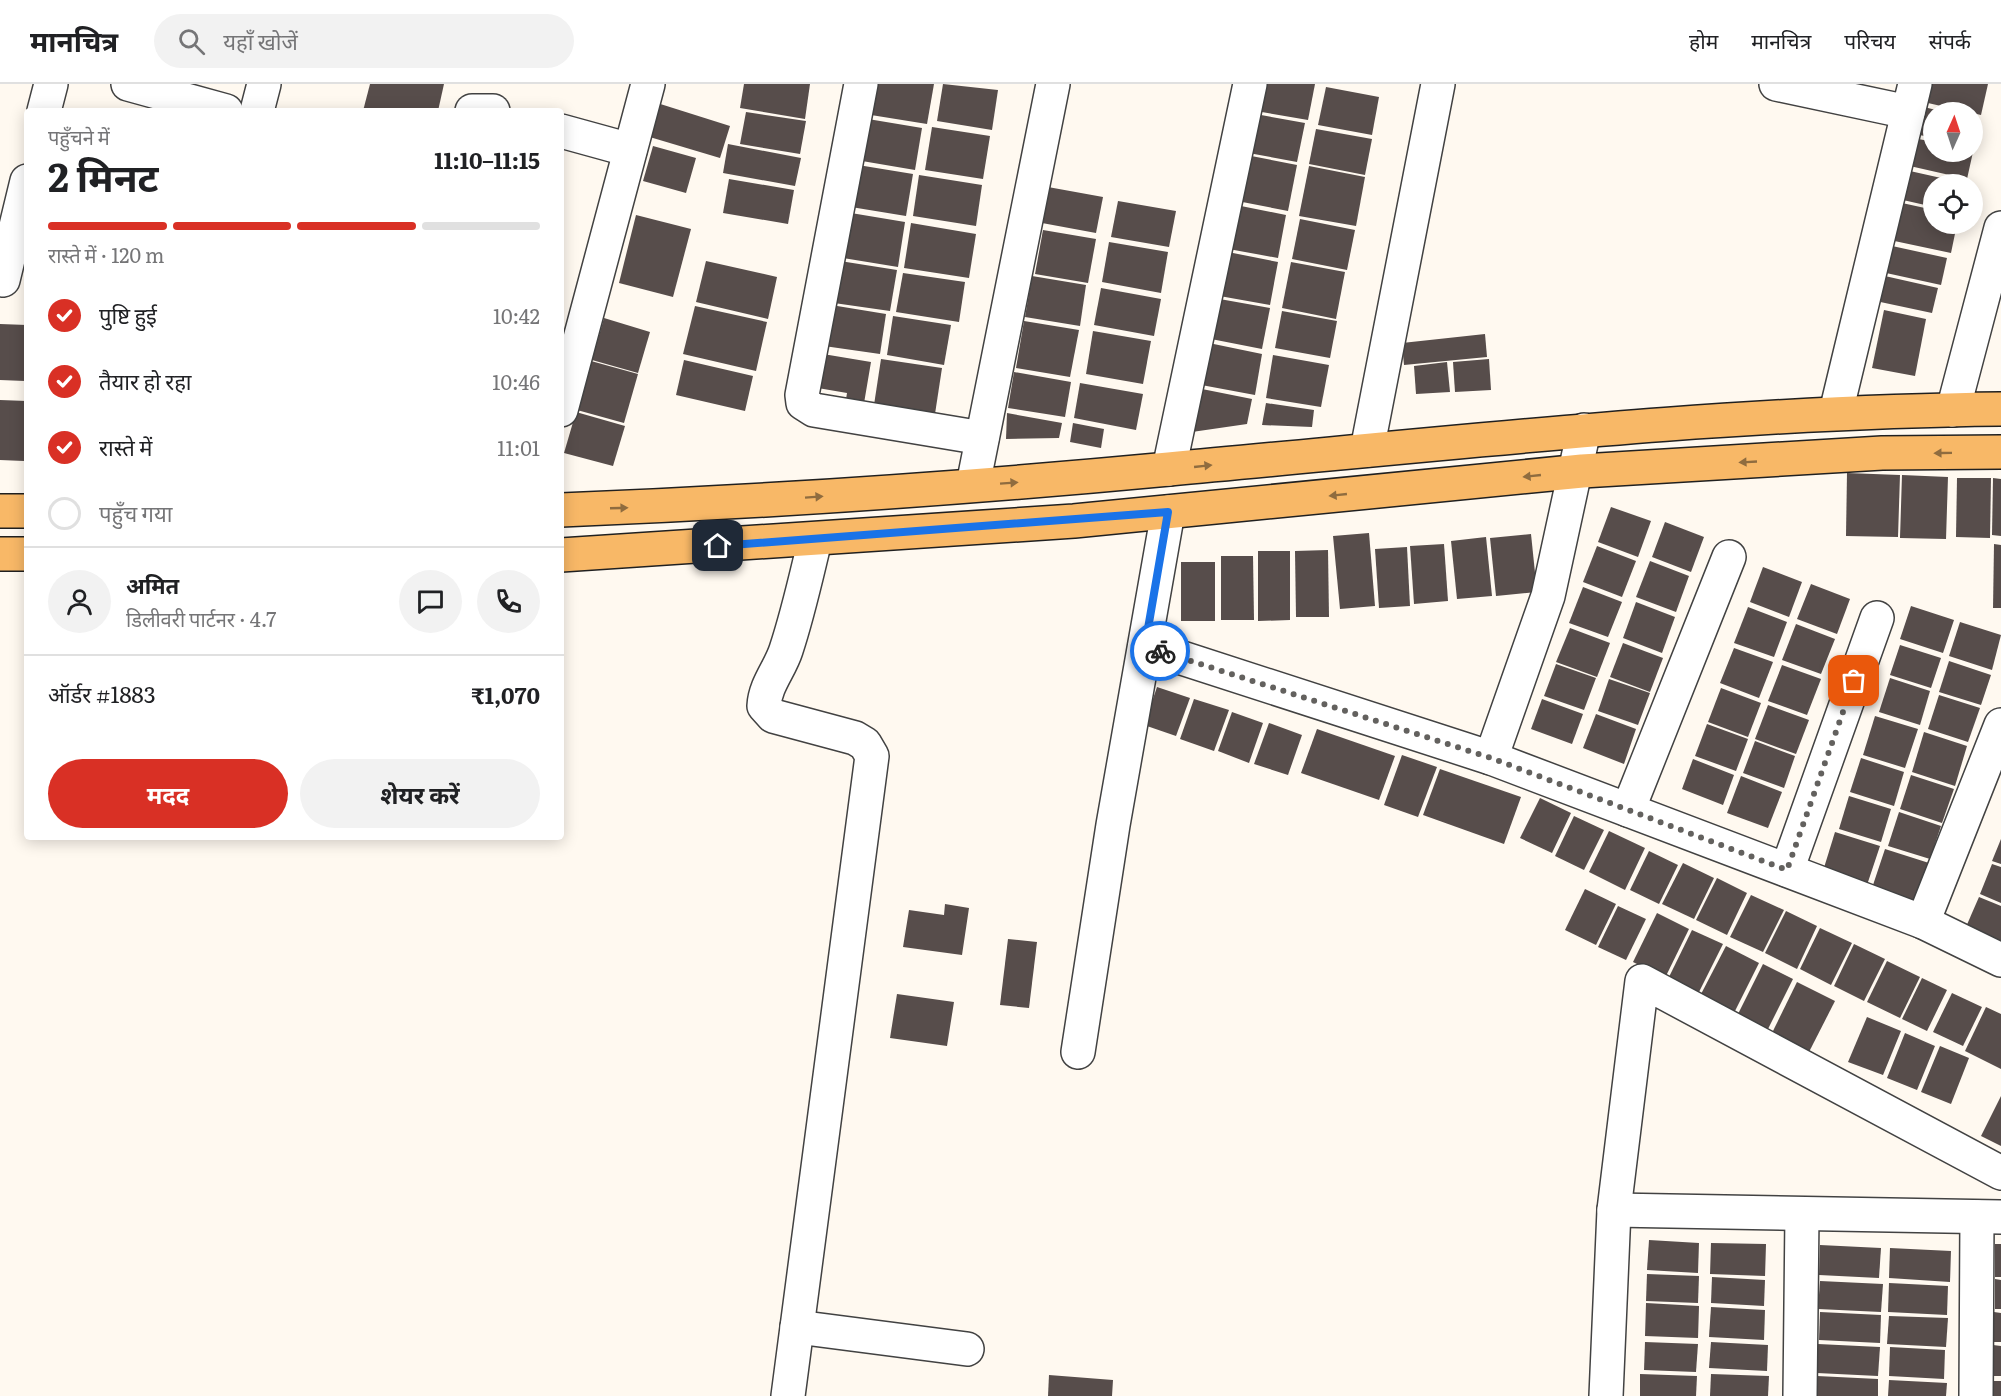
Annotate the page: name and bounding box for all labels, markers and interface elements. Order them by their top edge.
search box [154,14,574,68]
text: मानचित्र [30,19,118,61]
text: यहाँ खोजें [223,24,298,57]
text: होम [1689,24,1718,55]
text: मानचित्र [1751,24,1811,55]
text: परिचय [1844,24,1896,55]
text: संपर्क [1929,24,1971,55]
icon: search [175,25,208,58]
north arrow [1923,102,1983,162]
map controls [1923,102,1983,234]
text: पहुँचने में [48,121,110,151]
text: 11:10–11:15 [434,143,540,176]
text: 2 मिनट [48,146,159,204]
button: locate [1923,174,1983,234]
text: रास्ते में · 120 m [48,239,164,269]
text: पुष्टि हुई [99,298,157,331]
icon: check [48,299,81,332]
text: 10:42 [493,300,540,330]
text: तैयार हो रहा [99,364,192,397]
icon: check [48,365,81,398]
text: 10:46 [492,366,540,396]
text: रास्ते में [99,430,152,463]
icon: check [48,431,81,464]
text: 11:01 [497,432,540,462]
one-way arrow [1933,448,1952,458]
one-way arrow [1738,457,1757,466]
one-way arrow [1193,461,1212,471]
one-way arrow [1523,471,1542,481]
one-way arrow [999,478,1018,487]
one-way arrow [1329,490,1348,500]
one-way arrow [805,492,824,501]
text: पहुँच गया [99,496,172,529]
one-way arrow [610,503,629,512]
pin [692,520,743,571]
icon: home [701,529,734,562]
text: अमित [126,568,179,601]
button: person [48,570,111,633]
button: chat [399,570,462,633]
button: phone [477,570,540,633]
text: डिलीवरी पार्टनर · 4.7 [126,603,276,633]
courier [1130,621,1190,681]
icon: bike [1144,635,1177,668]
pin [1828,655,1879,706]
icon: bag [1837,664,1870,697]
text: ऑर्डर #1883 [48,677,156,710]
text: ₹1,070 [471,678,540,711]
button: मदद [48,759,288,828]
button: शेयर करें [300,759,540,828]

